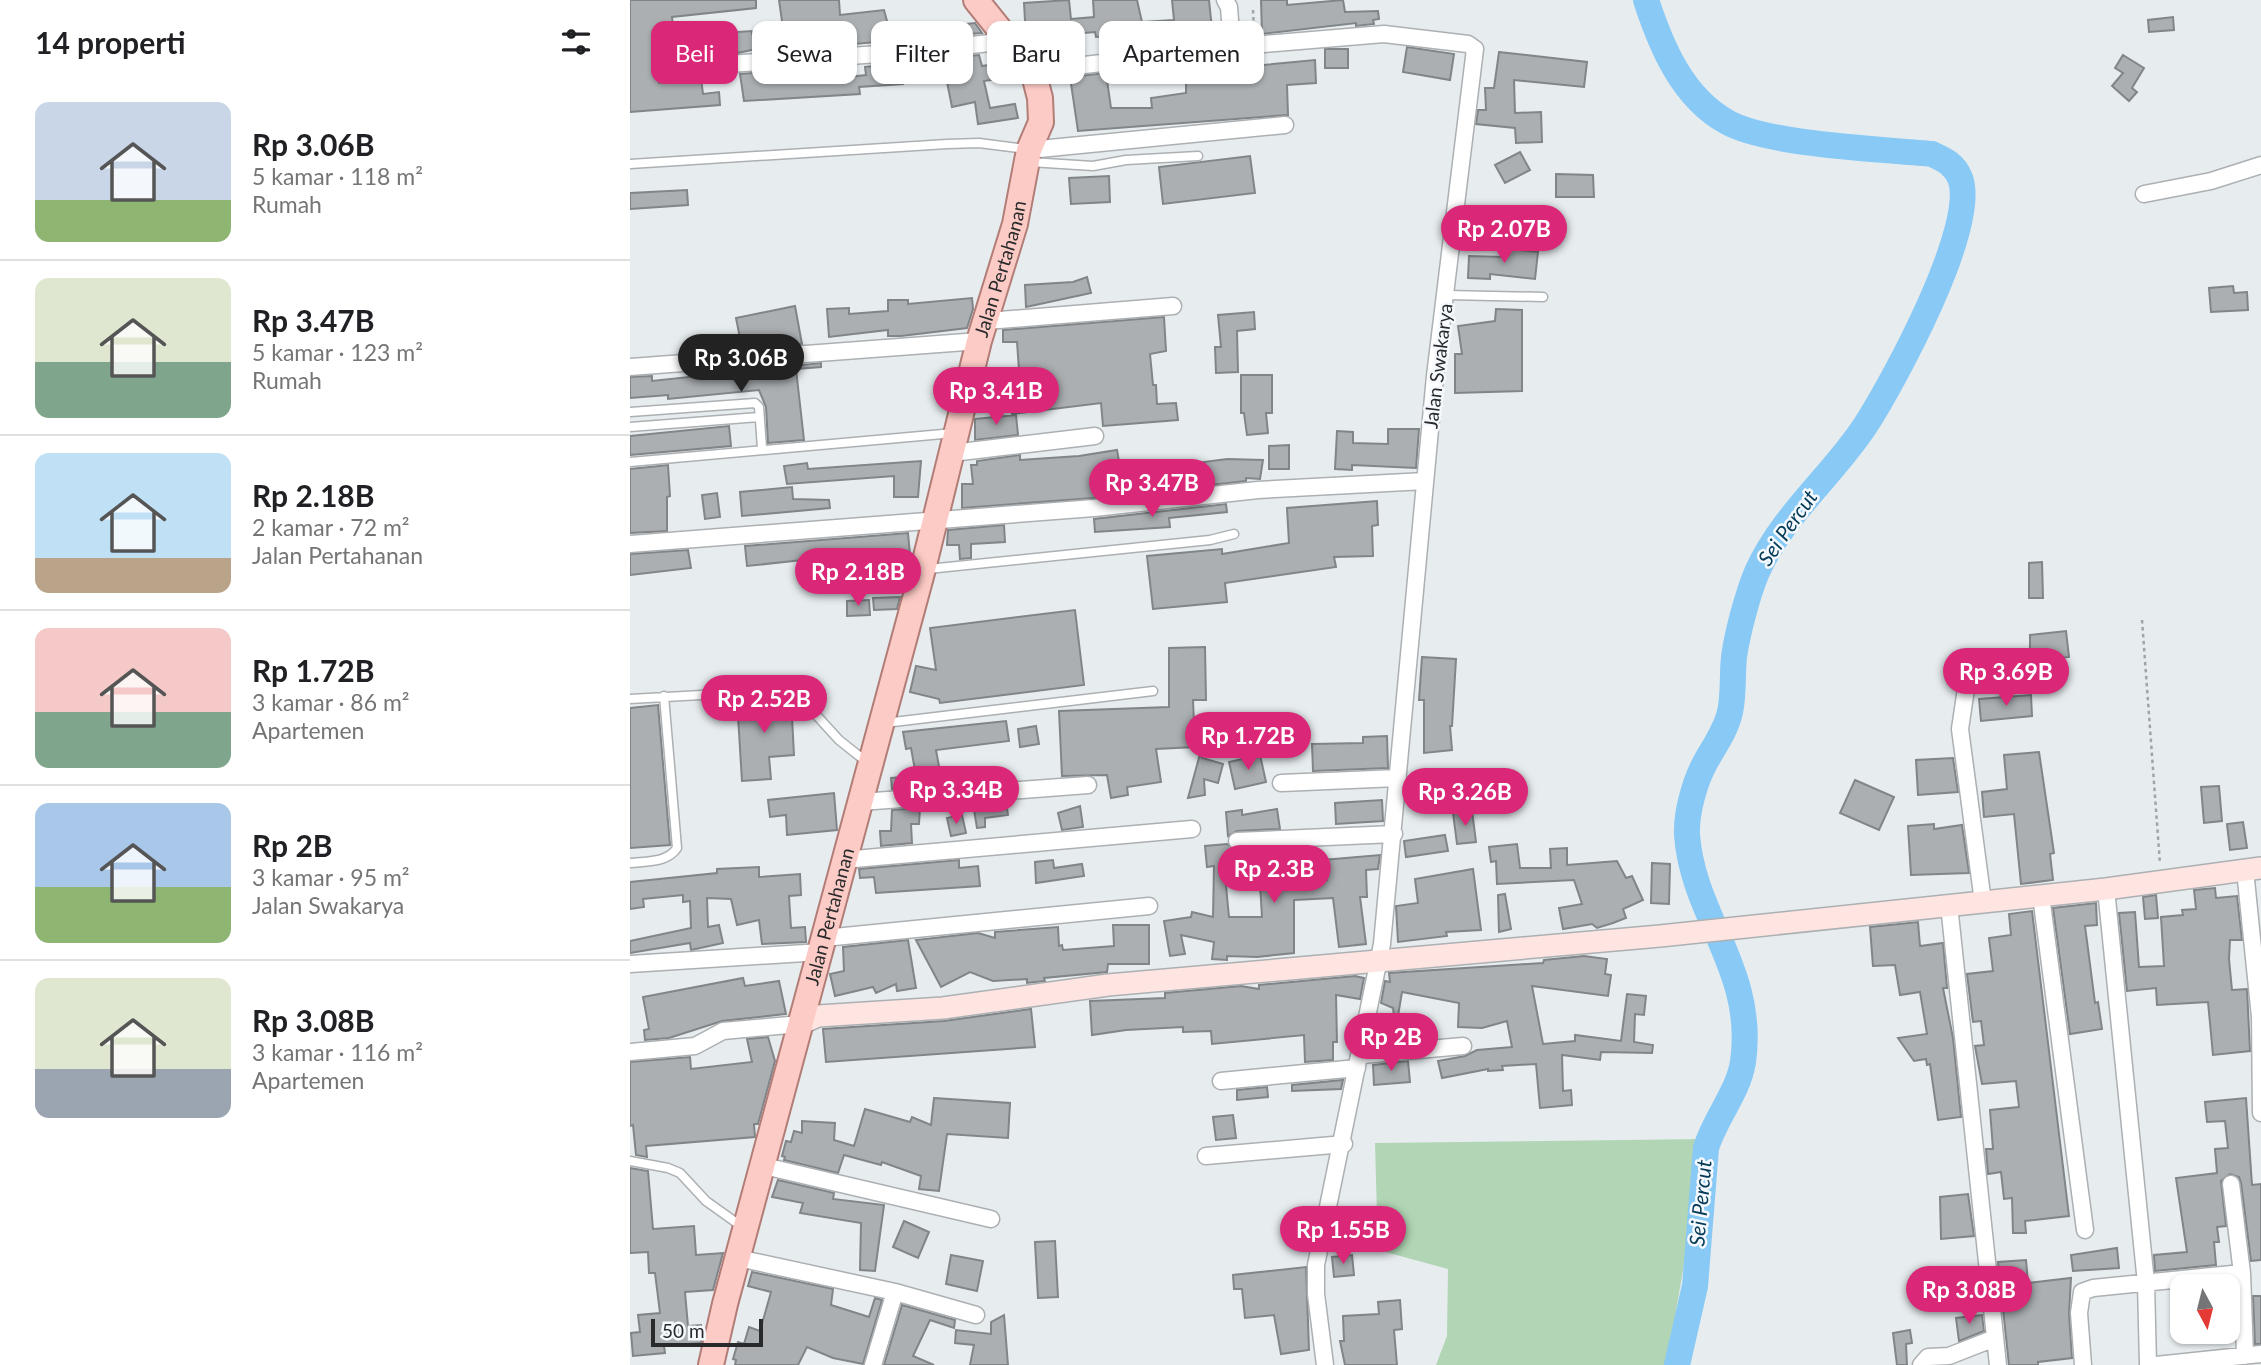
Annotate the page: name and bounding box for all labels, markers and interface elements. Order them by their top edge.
chip: Beli [651,21,738,84]
chip: Sewa [752,21,857,84]
chip: Filter [871,21,973,84]
chip: Baru [987,21,1085,84]
chip: Apartemen [1099,21,1264,84]
icon: filters [557,23,595,61]
text: 14 properti [35,24,186,60]
text: Rp 3.06B [252,126,375,162]
icon: home [91,130,175,214]
text: 5 kamar · 118 m² [252,162,423,190]
text: Rumah [252,190,322,218]
street label: Jalan Pertahanan [969,198,1030,340]
pin: Rp 2.07B [1432,205,1576,265]
text: Rp 2.07B [1457,214,1551,242]
text: Rp 3.47B [252,302,375,338]
street label: Jalan Swakarya [1418,302,1457,430]
icon: home [91,306,175,390]
pin: Rp 3.06B [669,334,813,394]
text: 5 kamar · 123 m² [252,338,423,366]
text: Rp 3.06B [694,343,788,371]
text: Rumah [252,366,322,394]
pin: Rp 3.41B [924,368,1068,427]
text: Rp 3.41B [949,376,1043,404]
pin: Rp 3.47B [1080,460,1224,519]
text: Rp 3.47B [1105,468,1199,496]
text: Rp 2.18B [252,477,375,513]
icon: home [91,481,175,565]
water label: Sei Percut [1752,484,1822,570]
text: 2 kamar · 72 m² [252,513,410,541]
text: Jalan Pertahanan [252,541,423,569]
pin: Rp 2.18B [786,548,930,608]
text: Rp 2.18B [811,557,905,585]
pin: Rp 3.69B [1934,648,2078,708]
text: Rp 1.72B [252,652,375,688]
icon: home [91,656,175,740]
text: Rp 3.69B [1959,657,2053,685]
pin: Rp 2.52B [692,676,836,735]
text: Rp 2.52B [717,684,811,712]
text: 3 kamar · 86 m² [252,688,410,716]
pin: Rp 1.72B [1176,712,1320,772]
text: Apartemen [252,716,364,744]
text: Rp 1.72B [1201,721,1295,749]
pin: Rp 3.34B [884,766,1028,826]
pin: Rp 3.26B [1393,768,1537,828]
text: Rp 3.34B [909,775,1003,803]
text: Rp 3.26B [1418,777,1512,805]
text: Rp 2B [252,827,333,863]
icon: home [91,831,175,915]
street label: Jalan Pertahanan [799,845,858,988]
pin: Rp 2.3B [1209,846,1339,905]
text: Rp 2.3B [1234,854,1314,882]
text: 3 kamar · 95 m² [252,863,410,891]
text: Jalan Swakarya [252,891,404,919]
text: Rp 3.08B [252,1002,375,1038]
icon: home [91,1006,175,1090]
pin: Rp 2B [1342,1014,1440,1073]
text: Rp 2B [1360,1022,1422,1050]
text: 3 kamar · 116 m² [252,1038,423,1066]
text: Apartemen [252,1066,364,1094]
water label: Sei Percut [1683,1158,1716,1247]
pin: Rp 1.55B [1271,1206,1415,1266]
text: Rp 1.55B [1296,1215,1390,1243]
pin: Rp 3.08B [1897,1266,2041,1326]
north arrow [2170,1274,2240,1344]
map controls [2170,1274,2240,1344]
text: Rp 3.08B [1922,1275,2016,1303]
scale bar [651,1316,763,1348]
text: 50 m [662,1319,705,1342]

